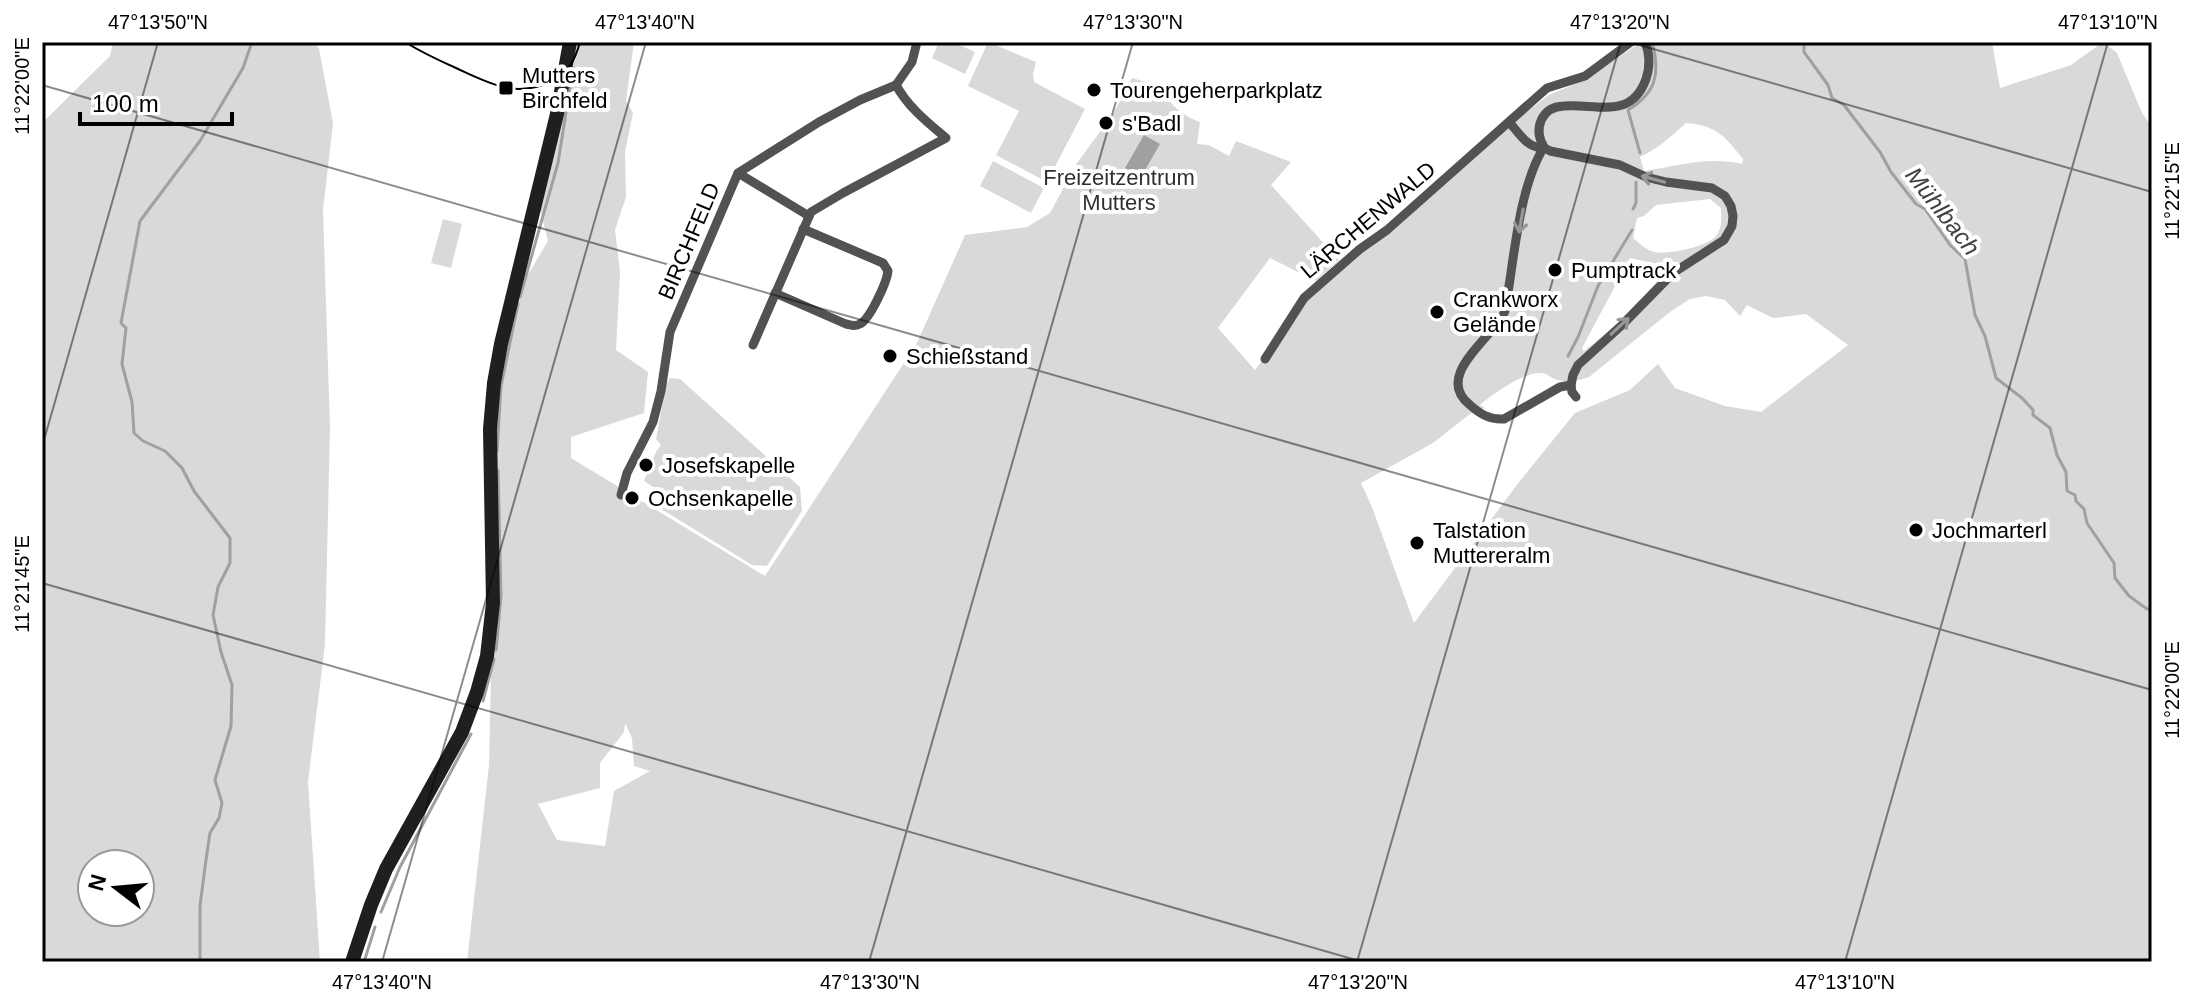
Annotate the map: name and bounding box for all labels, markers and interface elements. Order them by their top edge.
text: 47°13'50"N [108,11,208,33]
text: 47°13'40"N [595,11,695,33]
text: 47°13'30"N [1083,11,1183,33]
text: 47°13'20"N [1570,11,1670,33]
text: 47°13'10"N [2058,11,2158,33]
text: 11°22'00"E [11,37,33,135]
place label: Mutters Birchfeld [522,63,608,113]
scale bar [80,76,232,126]
place label: Tourengeherparkplatz [1110,78,1323,103]
marker: Mutters Birchfeld [497,79,515,97]
marker: Tourengeherparkplatz [1085,81,1103,99]
text: 100 m [92,90,159,117]
place label: s'Badl [1122,111,1181,136]
marker: s'Badl [1097,114,1115,132]
text: 11°22'15"E [2161,142,2183,240]
street label: LÄRCHENWALD [1296,156,1440,284]
water label: Mühlbach [1900,162,1986,260]
park label: Freizeitzentrum Mutters [1043,165,1195,215]
one-way arrow [1641,170,1667,185]
street label: BIRCHFELD [653,179,725,303]
one-way arrow [1512,208,1527,233]
place label: Pumptrack [1571,258,1677,283]
marker: Pumptrack [1546,261,1564,279]
place label: Crankworx Gelände [1453,287,1558,337]
marker: Crankworx Gelände [1428,303,1446,321]
one-way arrow [1610,317,1630,336]
place label: Schießstand [906,344,1028,369]
marker: Schießstand [881,347,899,365]
place label: Josefskapelle [662,453,795,478]
marker: Josefskapelle [637,456,655,474]
place label: Ochsenkapelle [648,486,794,511]
marker: Ochsenkapelle [623,489,641,507]
place label: Talstation Muttereralm [1433,518,1550,568]
place label: Jochmarterl [1932,518,2047,543]
marker: Jochmarterl [1907,521,1925,539]
marker: Talstation Muttereralm [1408,534,1426,552]
text: 11°21'45"E [11,535,33,633]
text: 11°22'00"E [2161,641,2183,739]
north arrow [76,848,156,928]
text: N [83,872,111,894]
text: 47°13'40"N [332,971,432,993]
text: 47°13'30"N [820,971,920,993]
text: 47°13'20"N [1308,971,1408,993]
text: 47°13'10"N [1795,971,1895,993]

